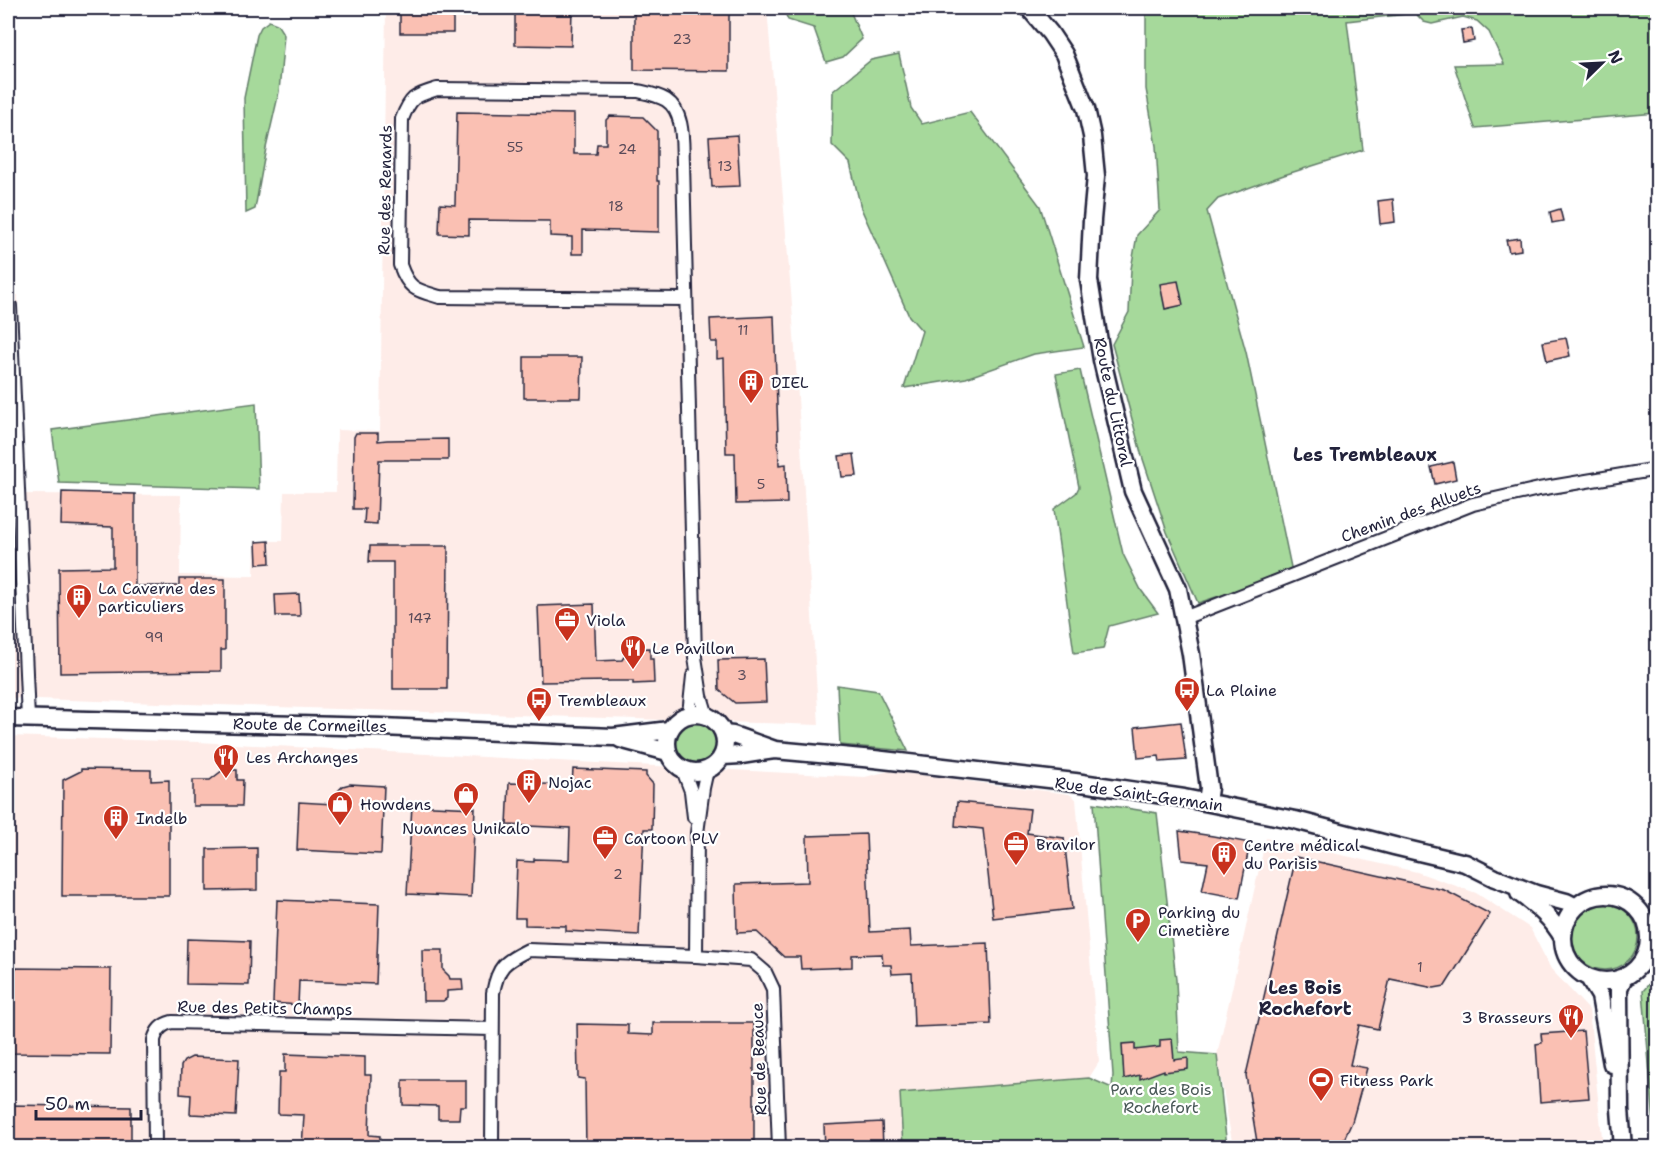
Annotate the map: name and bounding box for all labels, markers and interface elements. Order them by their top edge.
house number: 23 [673,30,691,48]
north arrow [1572,33,1632,93]
text: N [1603,47,1627,67]
street label: Rue des Renards [373,125,397,255]
house number: 55 [507,138,523,156]
house number: 24 [618,140,637,158]
house number: 13 [718,157,732,175]
house number: 18 [608,197,624,215]
house number: 11 [737,321,749,339]
street label: Route du Littoral [1089,335,1137,469]
building icon: DIEL [736,367,766,405]
place label: DIEL [771,372,809,393]
district label: Les Trembleaux [1293,443,1437,467]
house number: 5 [757,475,765,493]
street label: Chemin des Alluets [1338,477,1484,547]
place label: La Caverne des particuliers [98,578,216,617]
building icon: La Caverne des particuliers [64,582,94,620]
office icon: Viola [552,605,582,643]
house number: 147 [408,609,432,627]
place label: Viola [586,610,626,631]
house number: 99 [144,628,164,646]
restaurant icon: Le Pavillon [618,633,648,671]
place label: Le Pavillon [652,638,735,659]
house number: 3 [737,666,747,684]
bus stop icon: La Plaine [1172,675,1202,713]
place label: La Plaine [1206,680,1277,701]
bus stop icon: Trembleaux [524,685,554,723]
place label: Trembleaux [558,690,646,711]
street label: Route de Cormeilles [233,713,387,737]
restaurant icon: Les Archanges [211,742,241,780]
place label: Les Archanges [246,747,358,768]
building icon: Nojac [514,767,544,805]
place label: Nojac [548,772,592,793]
street label: Rue de Saint-Germain [1054,772,1225,816]
shop icon: Nuances Unikalo [451,780,481,818]
shop icon: Howdens [325,789,355,827]
place label: Howdens [360,794,431,815]
building icon: Indelb [101,803,131,841]
place label: Indelb [136,808,187,829]
place label: Nuances Unikalo [402,818,530,839]
office icon: Cartoon PLV [590,823,620,861]
place label: Cartoon PLV [624,828,719,849]
office icon: Bravilor [1001,829,1031,867]
place label: Bravilor [1036,834,1096,855]
place label: Centre médical du Parisis [1244,835,1360,874]
building icon: Centre médical du Parisis [1209,839,1239,877]
house number: 2 [613,865,623,883]
place label: Parking du Cimetière [1158,902,1240,941]
parking icon: Parking du Cimetière [1123,906,1153,944]
house number: 1 [1417,958,1423,976]
district label: Les Bois Rochefort [1258,976,1352,1021]
street label: Rue des Petits Champs [177,996,353,1020]
street label: Rue de Beauce [747,1002,771,1116]
restaurant icon: 3 Brasseurs [1556,1002,1586,1040]
place label: 3 Brasseurs [1461,1007,1552,1028]
sports icon: Fitness Park [1306,1065,1336,1103]
place label: Fitness Park [1340,1070,1434,1091]
park label: Parc des Bois Rochefort [1110,1079,1212,1118]
scale bar [36,1083,141,1121]
text: 50 m [45,1092,90,1116]

